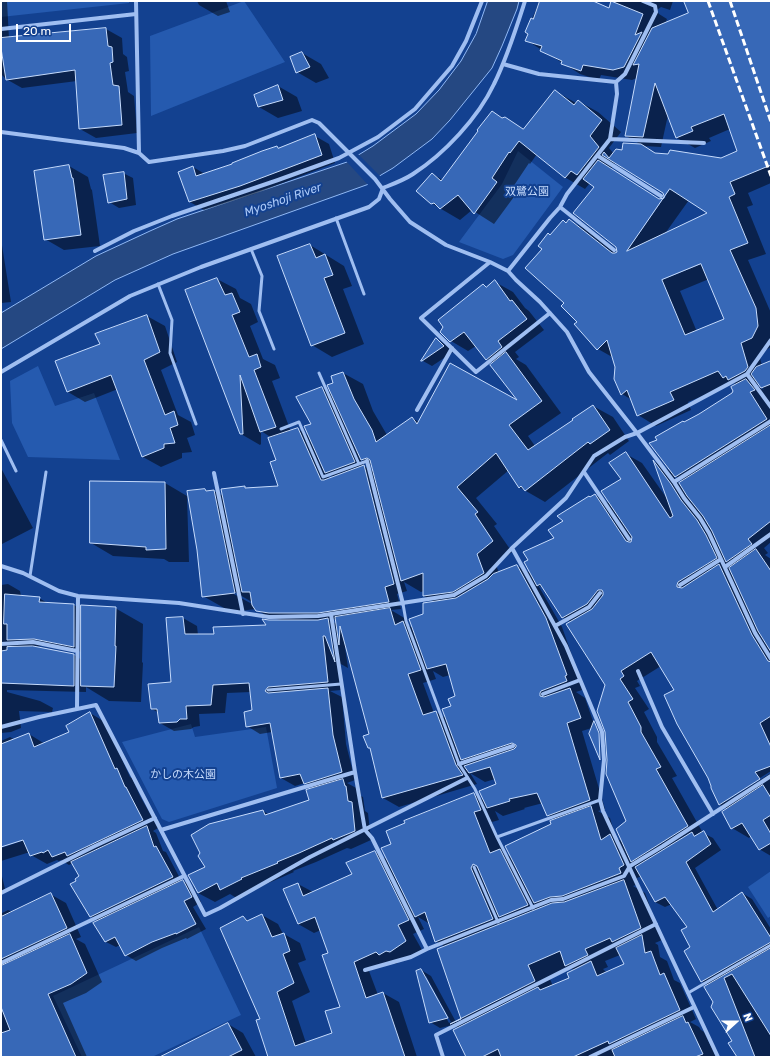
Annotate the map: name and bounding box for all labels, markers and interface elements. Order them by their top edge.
scale bar [18,16,73,42]
text: 20 m [23,24,51,38]
water label: Myoshoji River [243,180,323,220]
park label: 双鷺公園 [505,185,549,199]
park label: かしの木公園 [150,768,216,782]
north arrow [716,1002,756,1042]
text: N [740,1011,755,1024]

